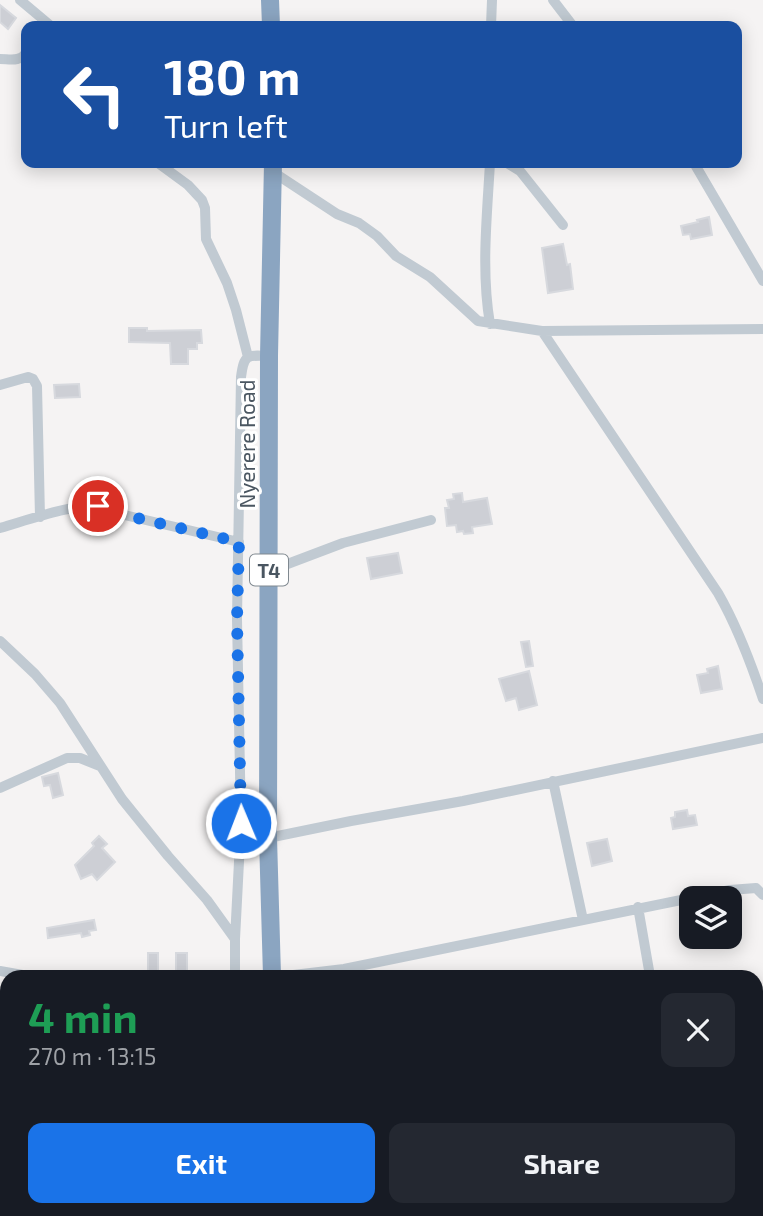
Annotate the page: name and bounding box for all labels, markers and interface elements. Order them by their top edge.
text: 180 m [164,46,300,105]
icon: left [49,49,140,140]
text: Turn left [164,106,288,144]
street label: Nyerere Road [234,380,259,508]
pin [68,476,128,536]
icon: arrive [79,487,117,525]
road number: T4 [250,554,288,586]
position arrow [204,786,278,860]
map controls [679,886,742,949]
button: layers [679,886,742,949]
text: 4 min [28,991,138,1041]
button: close [661,993,735,1067]
text: 270 m · 13:15 [28,1042,156,1070]
button: Exit [28,1123,375,1203]
button: Share [389,1123,735,1203]

